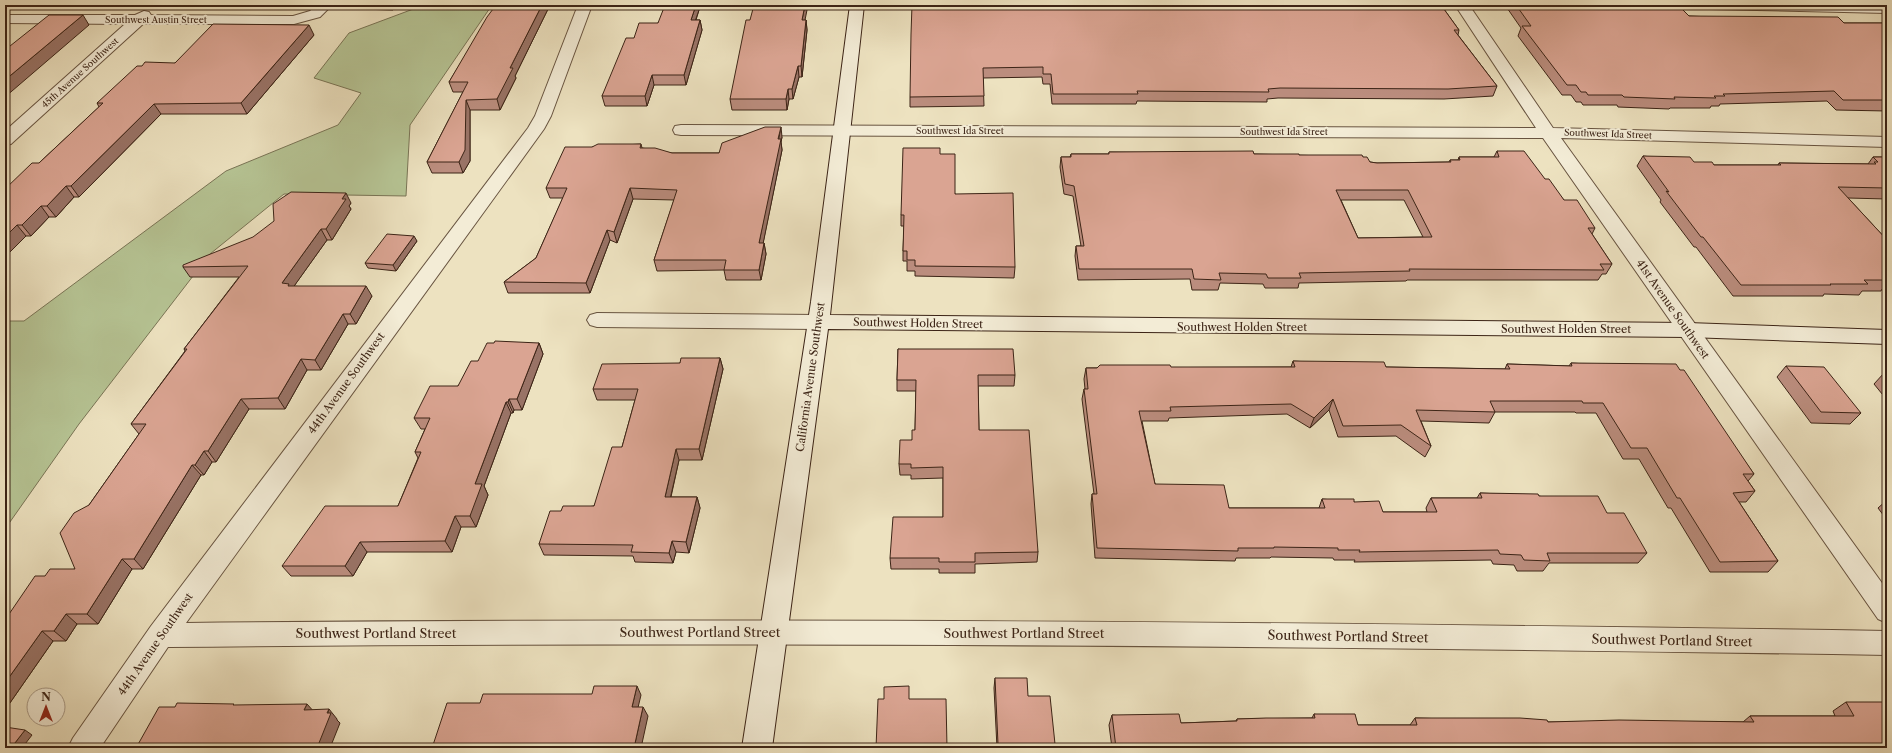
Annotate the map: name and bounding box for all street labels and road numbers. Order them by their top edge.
street label: Southwest Austin Street [105,14,208,25]
street label: 45th Avenue Southwest [39,35,121,110]
street label: Southwest Ida Street [916,125,1005,136]
street label: Southwest Ida Street [1240,126,1329,137]
street label: Southwest Ida Street [1564,126,1653,141]
street label: 41st Avenue Southwest [1633,257,1713,362]
street label: California Avenue Southwest [793,301,827,453]
street label: Southwest Holden Street [853,315,983,331]
street label: Southwest Holden Street [1177,320,1307,334]
street label: Southwest Holden Street [1501,322,1631,336]
street label: 44th Avenue Southwest [304,329,388,437]
street label: 44th Avenue Southwest [114,590,196,698]
street label: Southwest Portland Street [620,624,781,640]
street label: Southwest Portland Street [296,625,457,641]
street label: Southwest Portland Street [944,625,1105,641]
street label: Southwest Portland Street [1267,627,1429,645]
street label: Southwest Portland Street [1591,631,1753,649]

